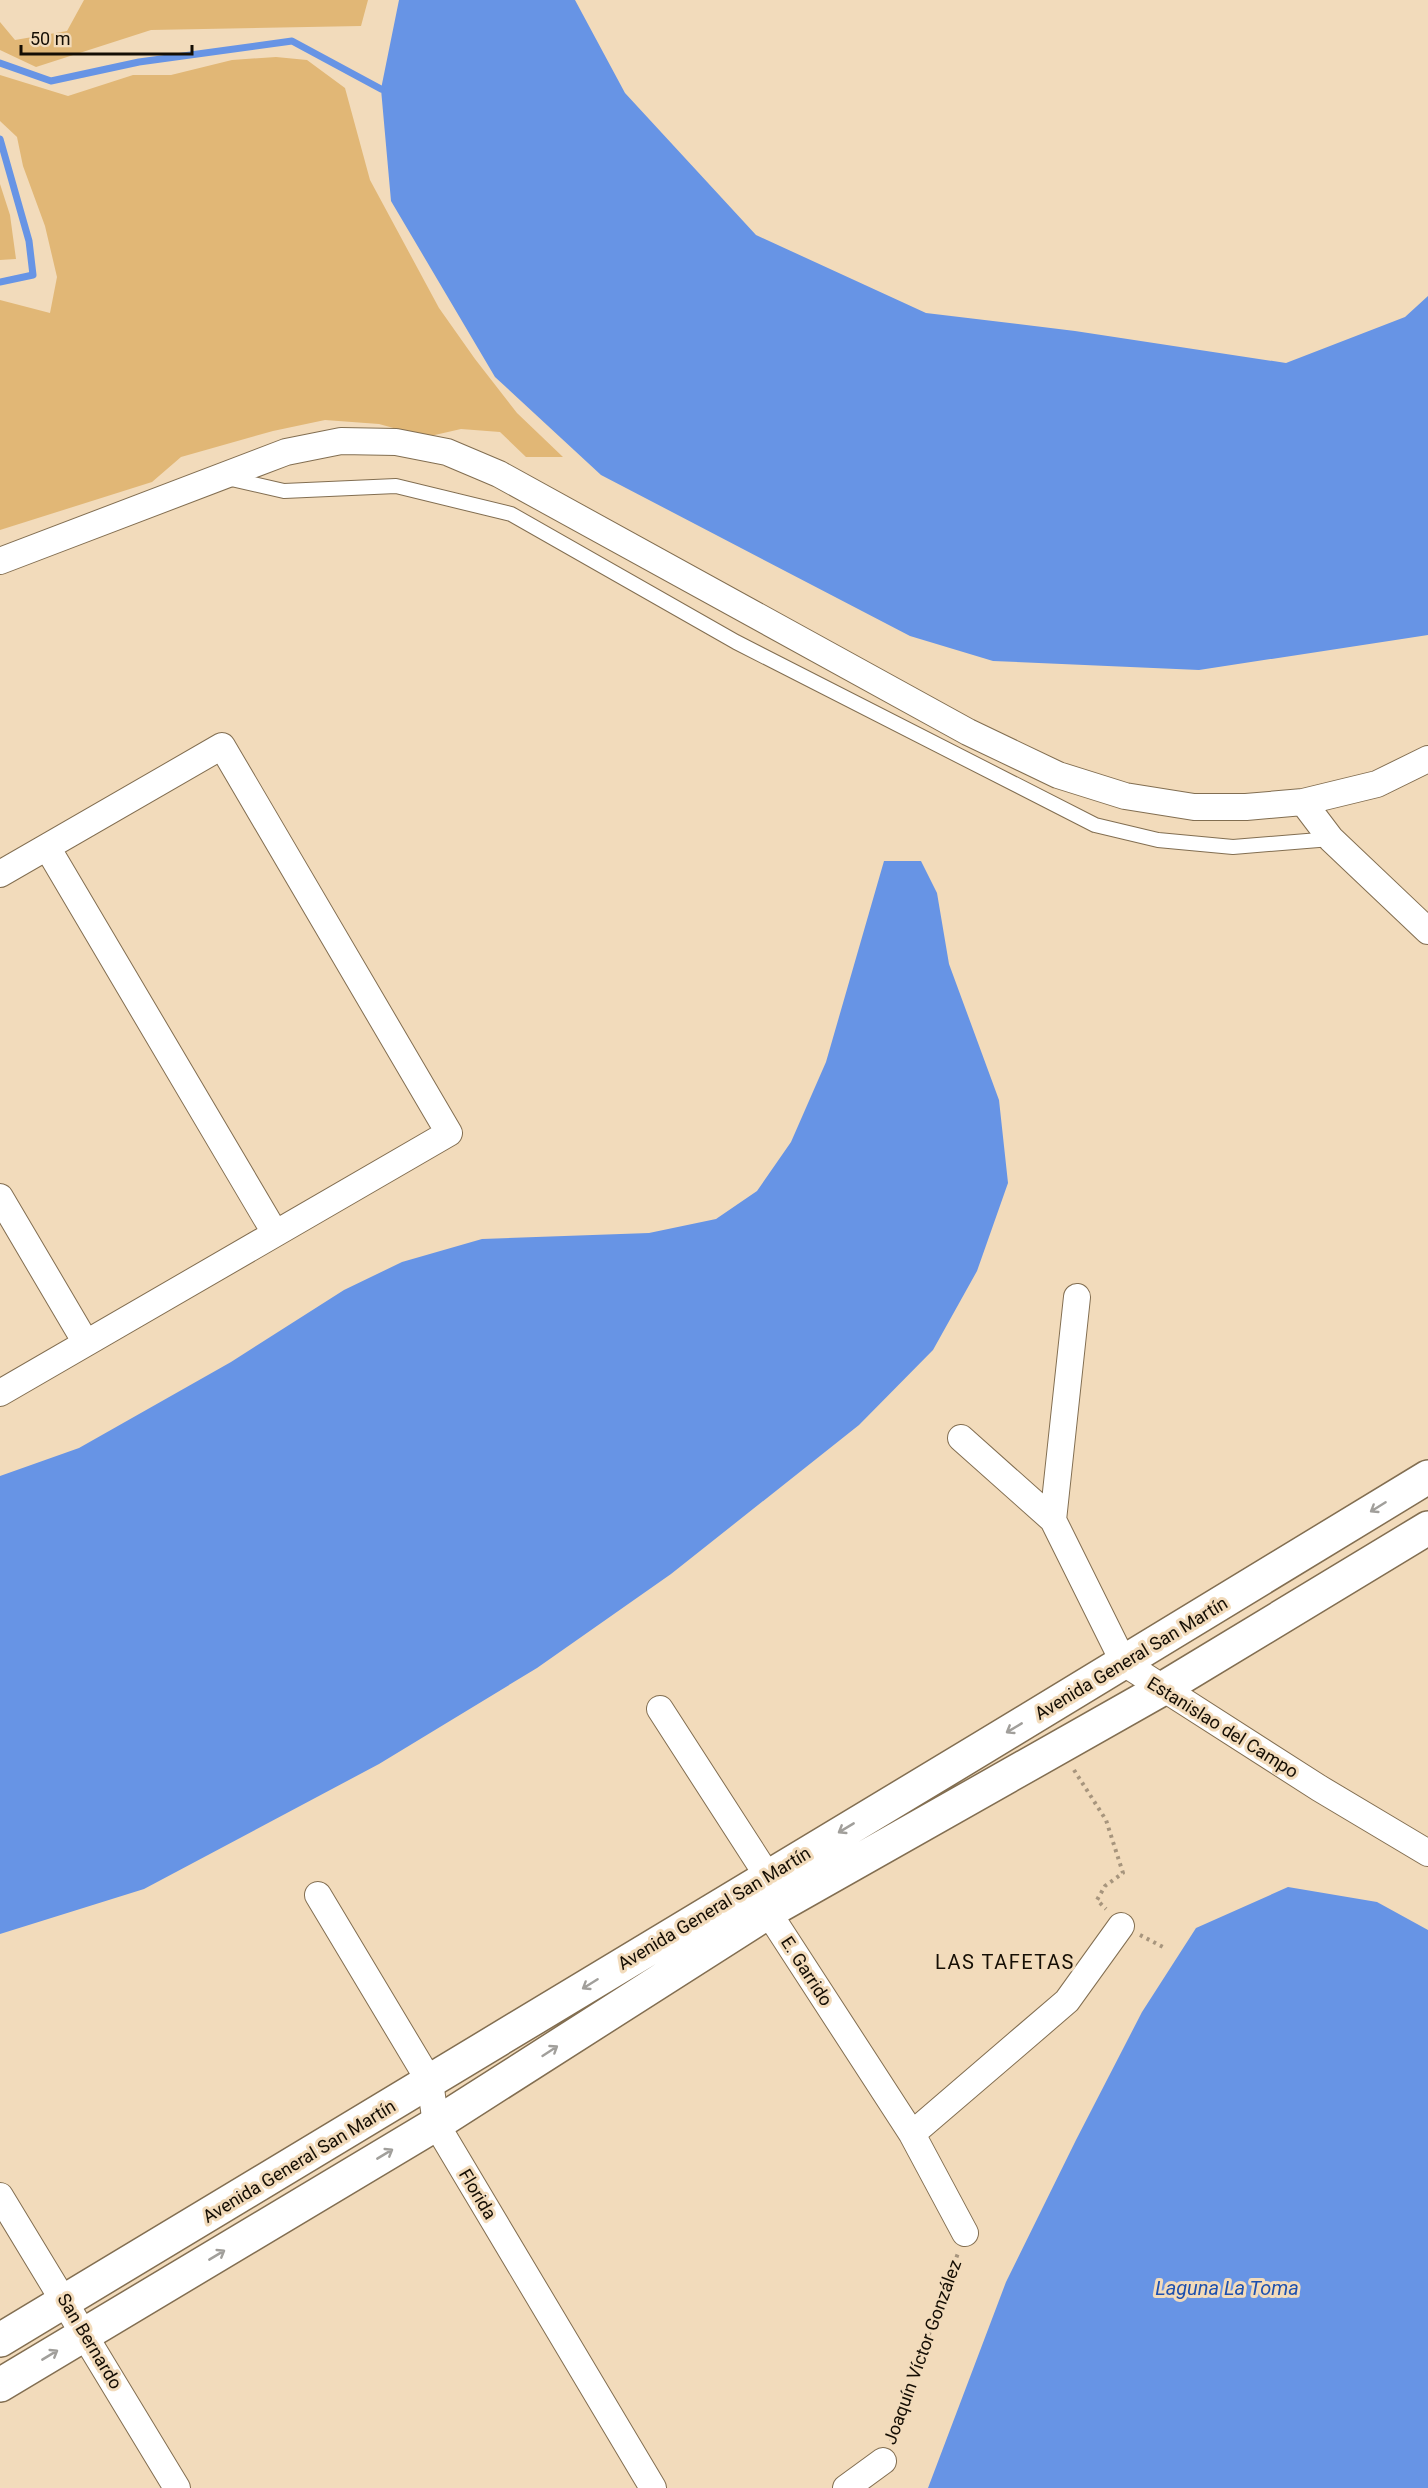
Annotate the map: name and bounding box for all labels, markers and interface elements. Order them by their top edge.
scale bar [21,18,192,56]
text: 50 m [30,28,70,49]
one-way arrow [1370,1502,1387,1514]
street label: Avenida General San Martín [1031,1592,1231,1724]
street label: Estanislao del Campo [1144,1672,1302,1782]
one-way arrow [1006,1723,1023,1735]
one-way arrow [838,1822,855,1834]
street label: Avenida General San Martín [614,1842,814,1974]
street label: E. Garrido [777,1932,837,2010]
district label: LAS TAFETAS [935,1950,1075,1974]
one-way arrow [582,1978,599,1990]
one-way arrow [541,2045,558,2057]
street label: Avenida General San Martín [199,2095,399,2227]
one-way arrow [376,2148,393,2161]
street label: Florida [455,2165,501,2223]
one-way arrow [208,2249,225,2261]
street label: Joaquín Víctor González [879,2257,965,2447]
water label: Laguna La Toma [1155,2276,1299,2300]
street label: San Bernardo [53,2289,127,2393]
one-way arrow [41,2349,58,2361]

